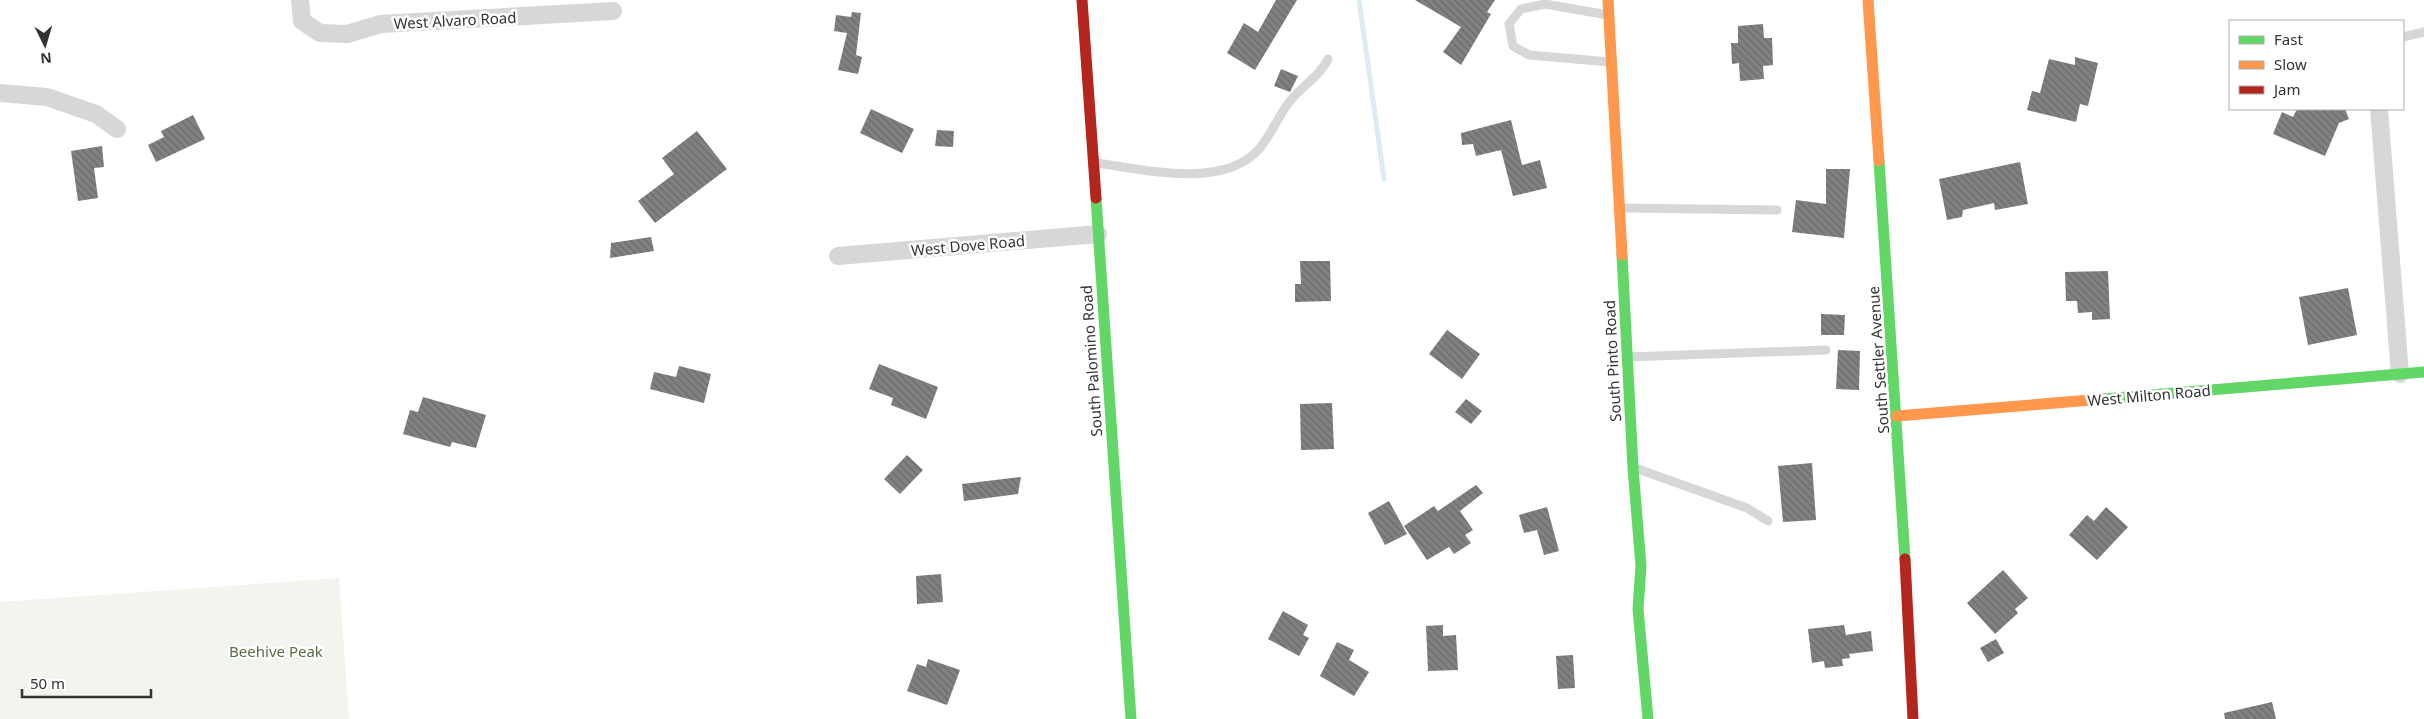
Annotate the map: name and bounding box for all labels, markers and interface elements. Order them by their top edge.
street label: West Alvaro Road [393,7,517,33]
north arrow [20,20,70,70]
legend [2229,20,2404,110]
text: Fast [2274,29,2303,49]
text: N [40,48,53,68]
text: Slow [2274,54,2307,74]
text: Jam [2272,79,2301,99]
street label: West Dove Road [910,230,1026,260]
street label: South Palomino Road [1076,285,1106,437]
street label: South Settler Avenue [1863,286,1893,434]
street label: South Pinto Road [1599,300,1625,422]
street label: West Milton Road [2087,380,2211,410]
park label: Beehive Peak [229,641,323,661]
scale bar [22,666,151,698]
text: 50 m [30,673,65,693]

